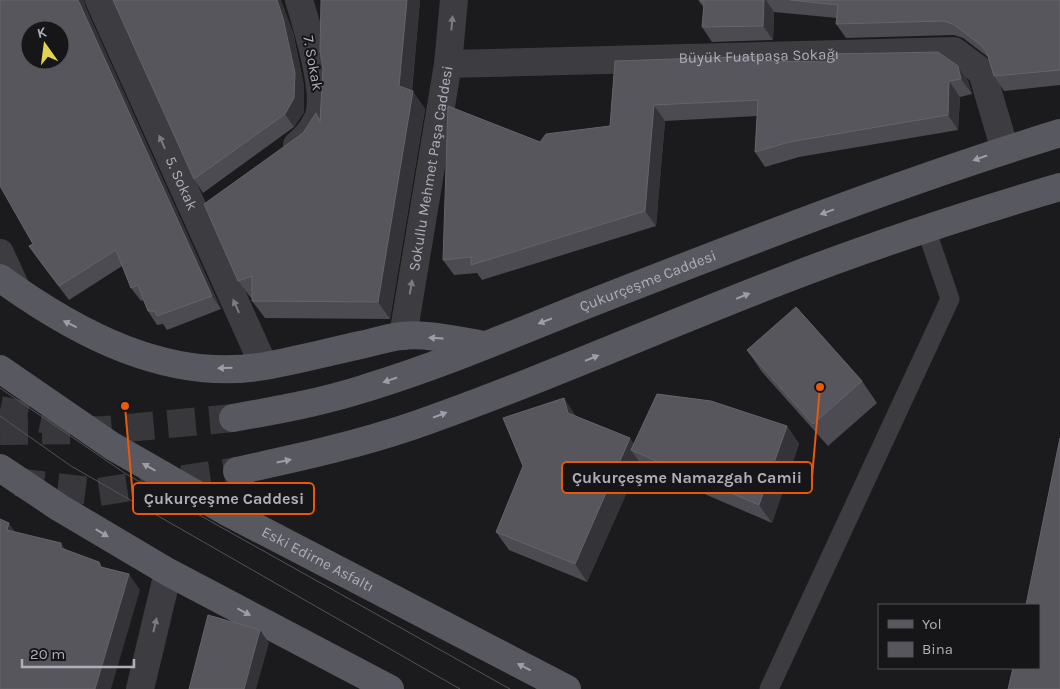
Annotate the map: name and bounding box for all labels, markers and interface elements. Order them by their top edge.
one-way arrow [448,15,456,31]
north arrow [20,20,70,70]
text: K [35,23,49,42]
street label: 7. Sokak [299,34,327,92]
street label: Büyük Fuatpaşa Sokağı [678,45,839,67]
street label: Sokullu Mehmet Paşa Caddesi [405,64,457,272]
one-way arrow [158,135,166,149]
street label: 5. Sokak [162,153,202,213]
one-way arrow [972,155,987,163]
one-way arrow [819,208,834,216]
street label: Çukurçeşme Caddesi [577,246,719,316]
one-way arrow [407,279,415,295]
one-way arrow [736,292,751,300]
one-way arrow [232,299,240,313]
one-way arrow [537,318,552,325]
one-way arrow [63,320,77,328]
one-way arrow [428,334,444,342]
one-way arrow [585,353,599,361]
one-way arrow [216,364,232,372]
one-way arrow [382,377,397,384]
one-way arrow [433,411,448,418]
one-way arrow [277,456,293,464]
callout: Çukurçeşme Namazgah Camii [562,462,812,493]
one-way arrow [142,463,155,472]
text: Çukurçeşme Namazgah Camii [572,468,802,487]
callout: Çukurçeşme Caddesi [133,483,314,514]
text: Çukurçeşme Caddesi [144,489,304,508]
street label: Eski Edirne Asfaltı [259,523,377,596]
one-way arrow [96,529,109,538]
legend [878,604,1040,669]
one-way arrow [237,608,251,616]
text: Yol [922,615,942,633]
one-way arrow [151,617,159,632]
scale bar [22,636,135,668]
text: Bina [922,640,953,658]
text: 20 m [30,645,65,663]
one-way arrow [517,663,531,671]

